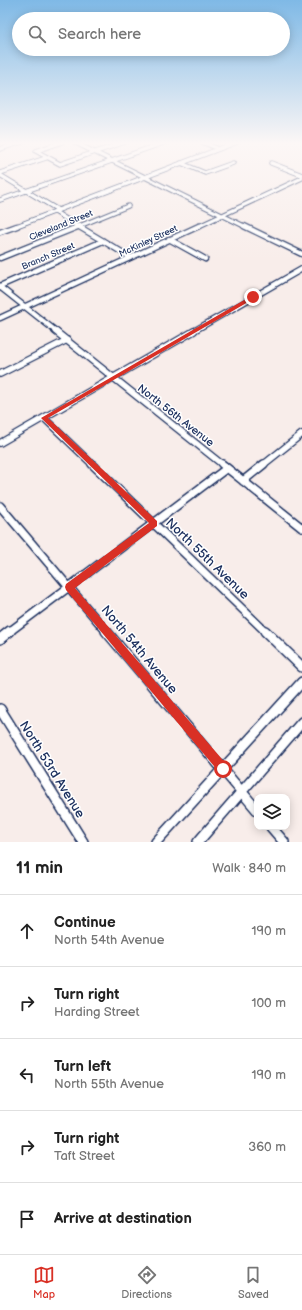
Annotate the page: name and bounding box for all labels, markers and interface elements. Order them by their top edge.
search box [12,12,290,56]
icon: search [26,23,48,45]
text: Search here [58,25,141,44]
street label: Cleveland Street [28,208,95,243]
street label: McKinley Street [117,223,179,260]
street label: Branch Street [20,240,76,272]
route end [244,288,262,306]
street label: North 56th Avenue [135,382,217,450]
street label: North 55th Avenue [162,515,253,603]
street label: North 54th Avenue [98,602,181,697]
street label: North 53rd Avenue [16,718,89,821]
route start [214,760,232,778]
map controls [254,794,290,830]
button: layers [254,794,290,830]
text: 11 min [16,858,63,878]
text: Walk · 840 m [212,860,286,876]
text: Continue [54,913,116,932]
icon: ahead [16,920,38,942]
text: 190 m [252,923,286,939]
text: North 54th Avenue [54,932,164,948]
text: Turn right [54,985,119,1004]
icon: right [16,992,38,1014]
text: 100 m [251,995,286,1011]
text: Harding Street [54,1004,140,1020]
text: Turn left [54,1057,111,1076]
icon: left [16,1064,38,1086]
text: 190 m [252,1067,286,1083]
text: North 55th Avenue [54,1076,164,1092]
text: Turn right [54,1129,119,1148]
icon: right [16,1136,38,1158]
text: 360 m [248,1139,286,1155]
text: Taft Street [54,1148,115,1164]
icon: arrive [16,1208,38,1230]
text: Arrive at destination [54,1209,192,1228]
tab: Map [33,1264,55,1301]
tab: Directions [121,1264,172,1301]
tab: Saved [238,1264,269,1301]

